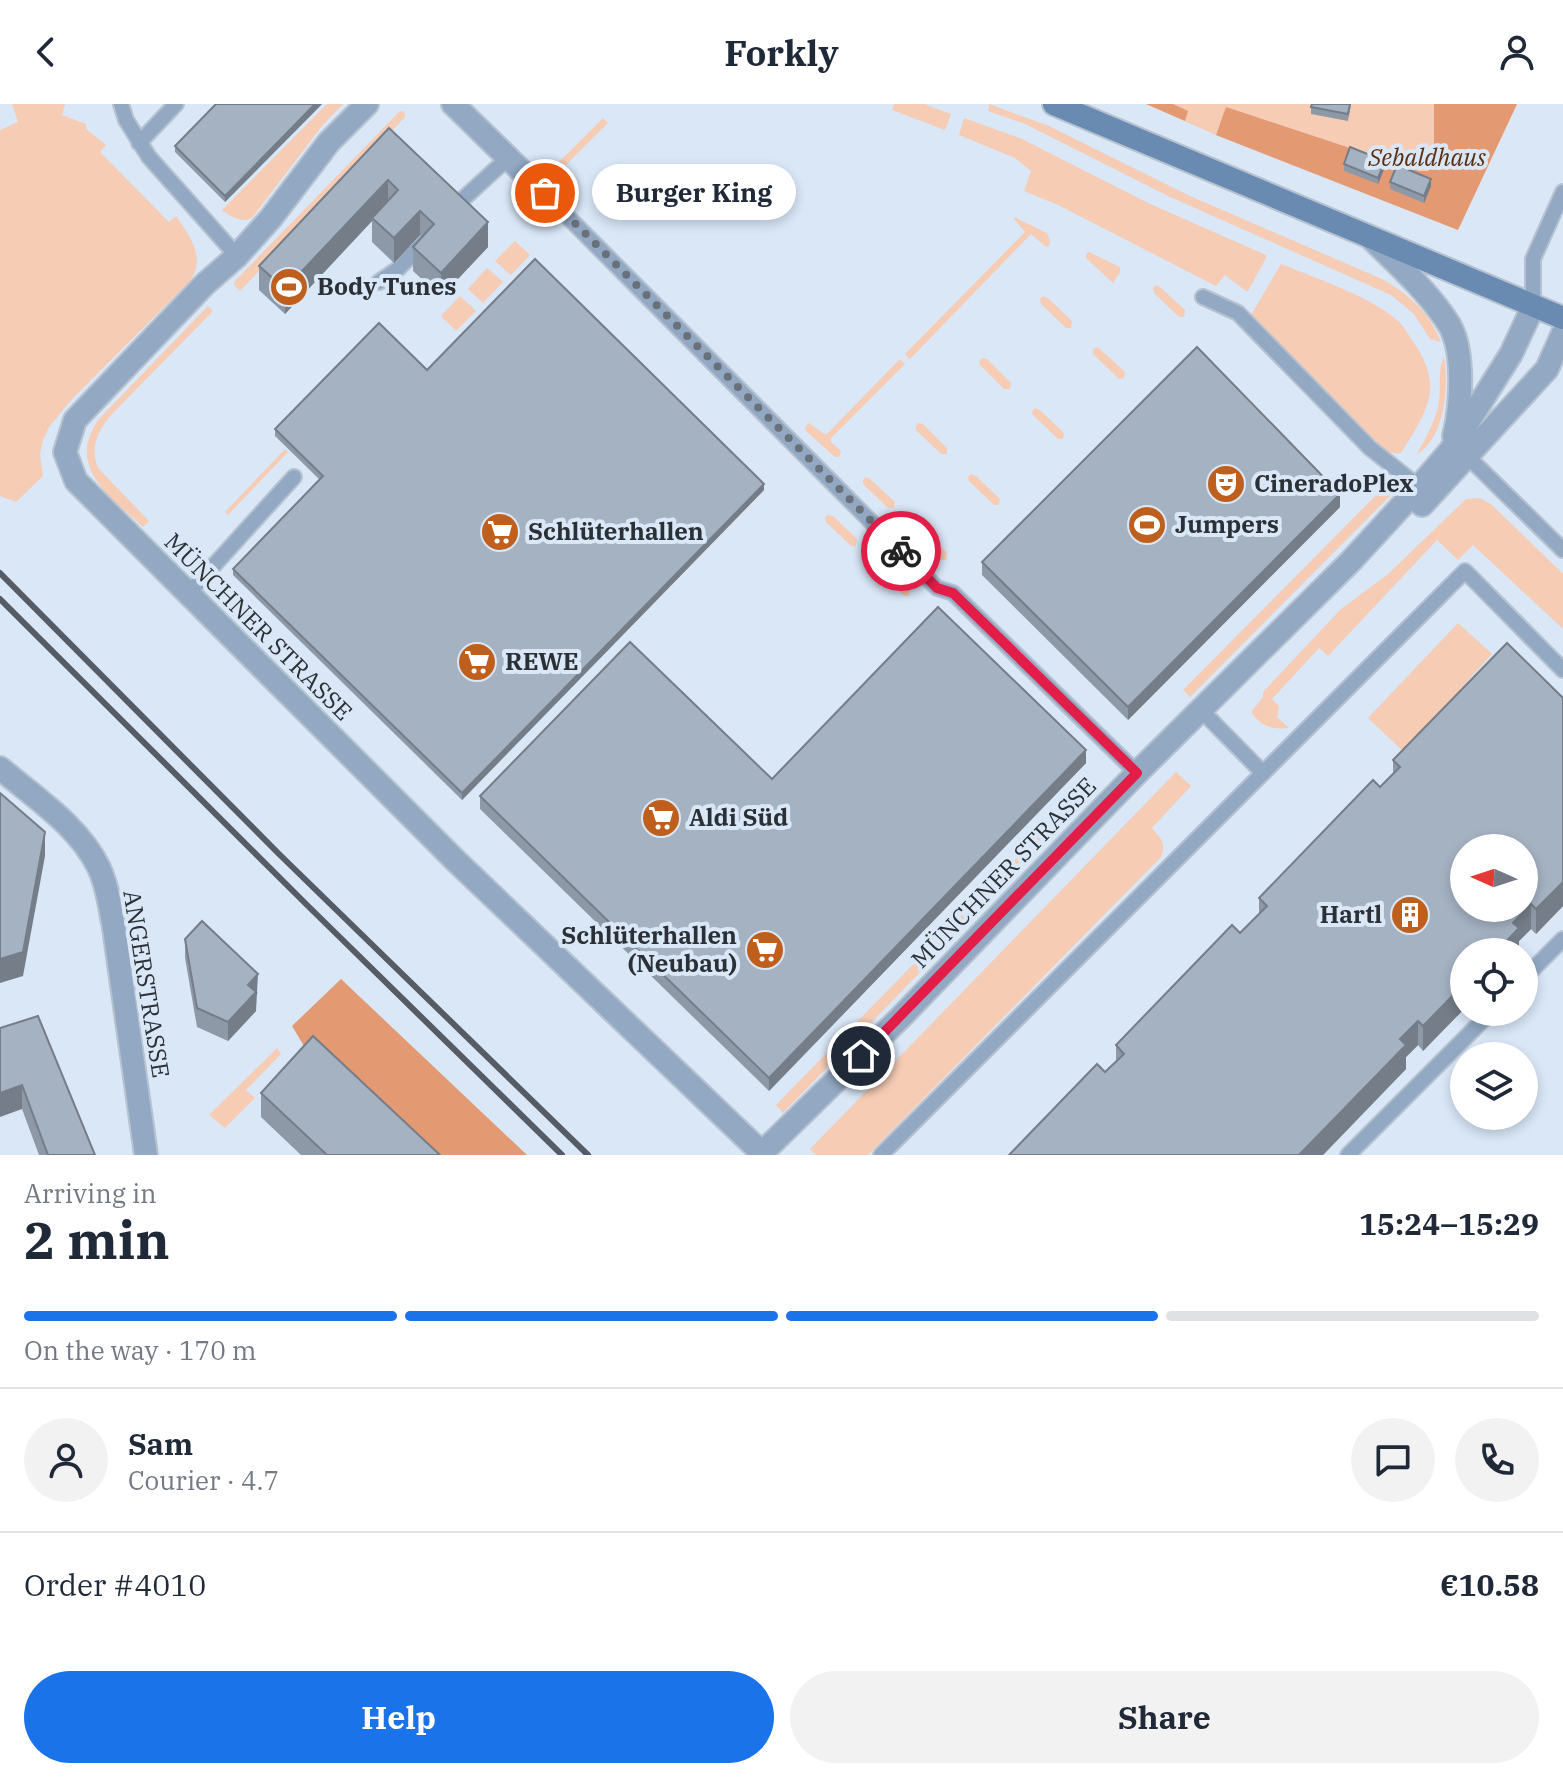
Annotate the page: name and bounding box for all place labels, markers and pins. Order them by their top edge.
pin [511,159,579,227]
callout: Burger King [593,165,797,221]
sports icon: Body Tunes [268,266,310,308]
place label: Body Tunes [317,270,457,302]
theatre icon: CineradoPlex [1205,463,1247,505]
place label: CineradoPlex [1254,467,1414,499]
sports icon: Jumpers [1126,504,1168,546]
place label: Jumpers [1175,508,1279,540]
supermarket icon: Schlüterhallen [479,511,521,553]
place label: Schlüterhallen [528,515,704,547]
supermarket icon: REWE [456,641,498,683]
place label: REWE [505,645,579,677]
supermarket icon: Aldi Süd [640,797,682,839]
place label: Aldi Süd [689,801,788,833]
building icon: Hartl [1389,894,1431,936]
place label: Hartl [1320,898,1382,930]
place label: Schlüterhallen (Neubau) [561,919,737,979]
supermarket icon: Schlüterhallen (Neubau) [744,929,786,971]
pin [827,1022,895,1090]

